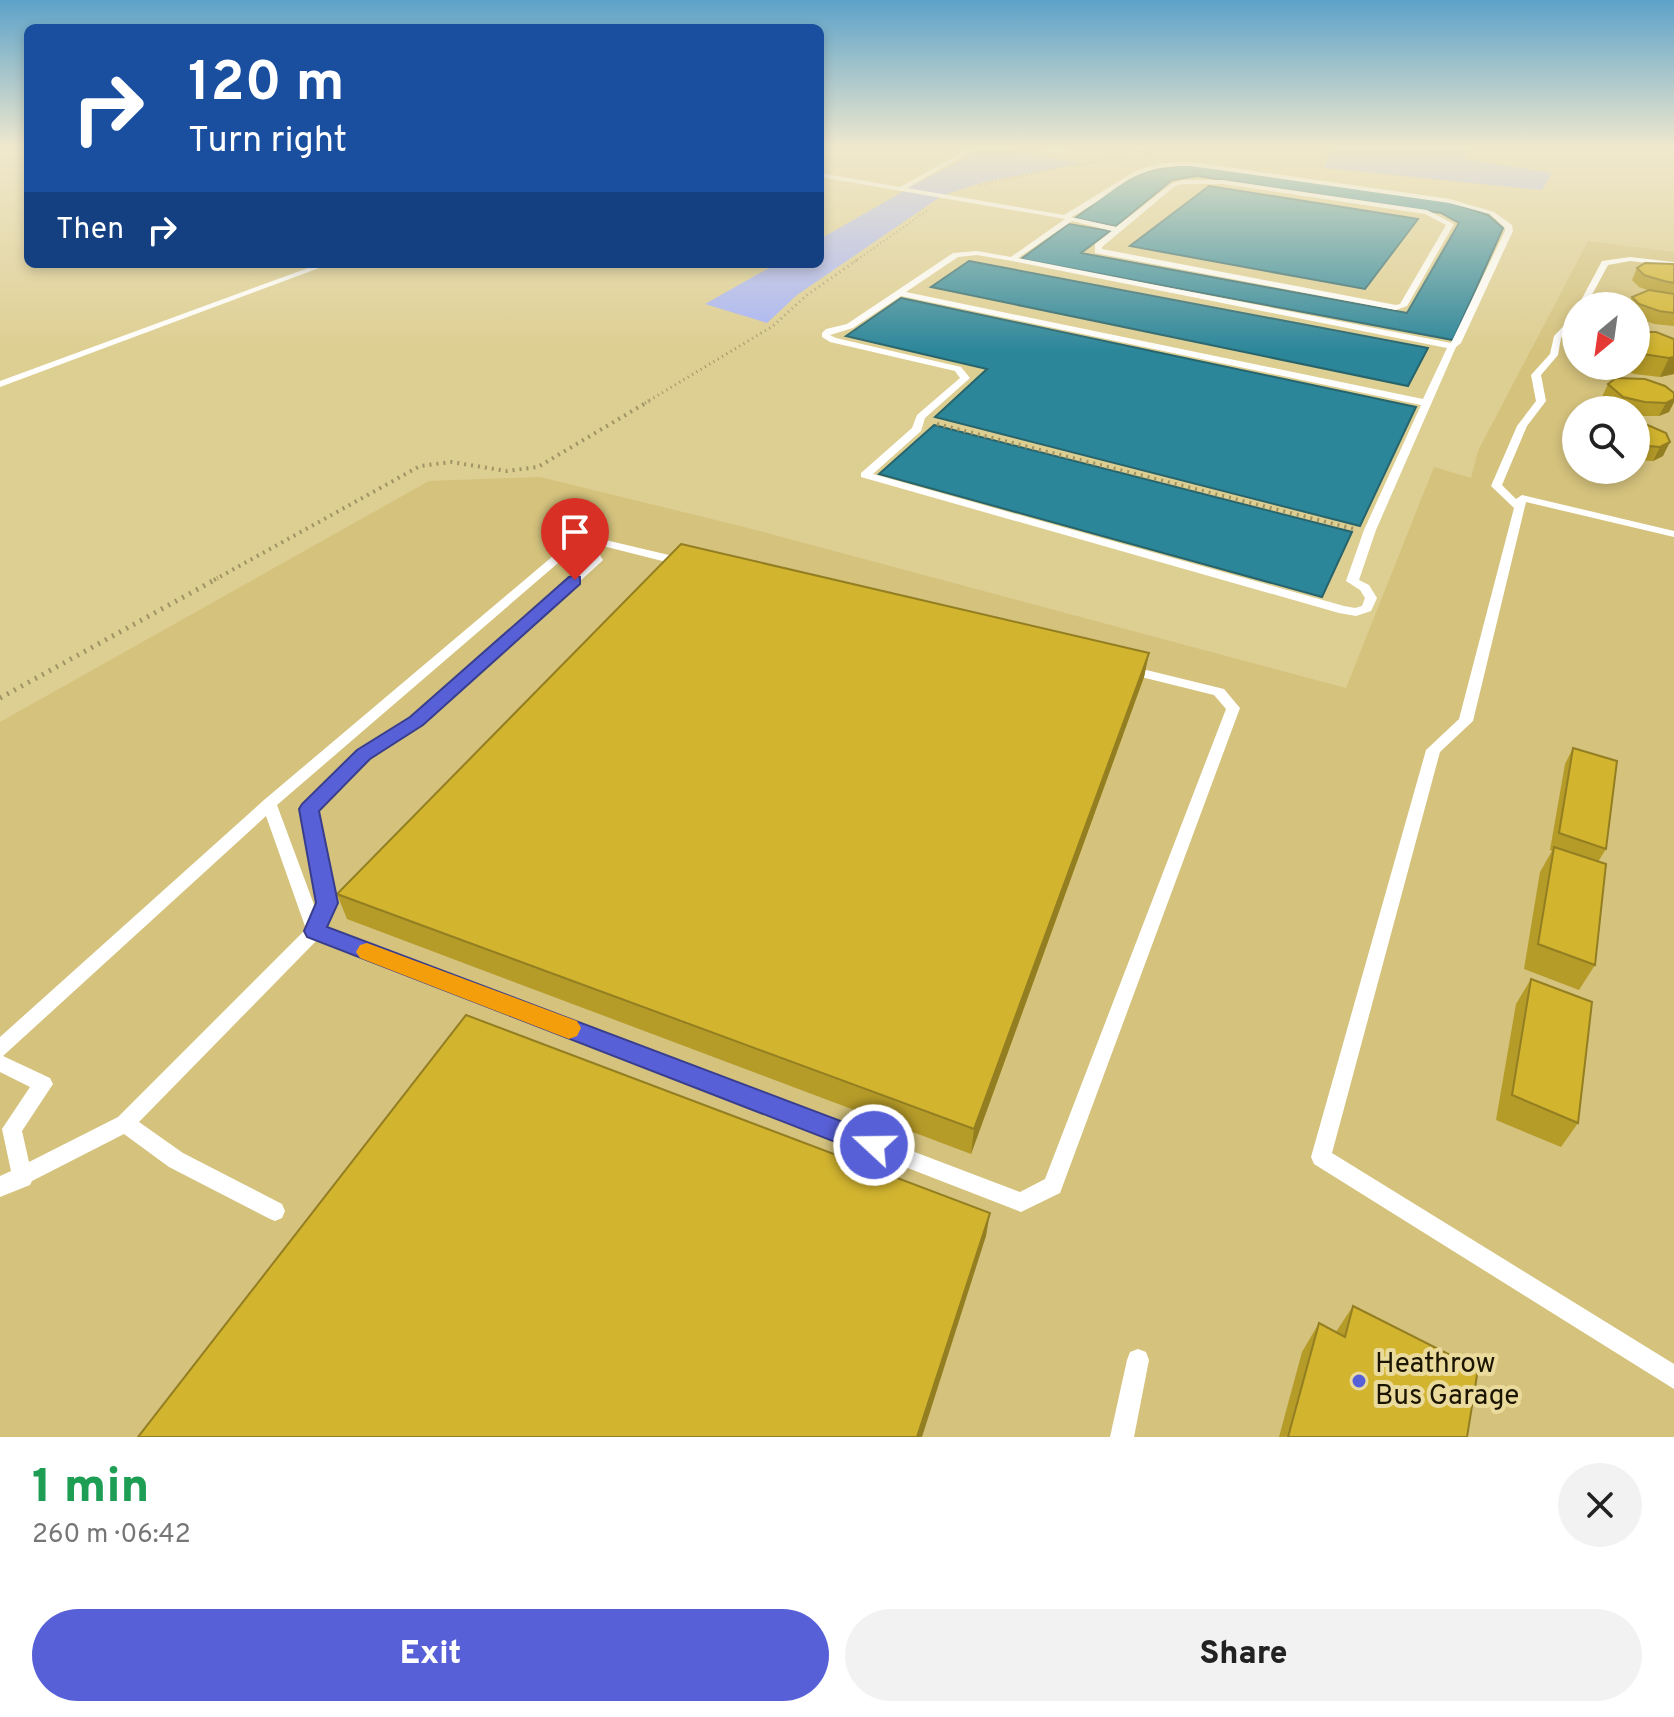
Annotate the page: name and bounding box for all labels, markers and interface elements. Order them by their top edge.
text: 120 m [188,50,345,120]
icon: right [56,56,160,160]
text: Turn right [188,119,347,165]
icon: right [140,208,184,252]
text: Then [56,212,124,249]
north arrow [1562,292,1650,380]
map controls [1562,292,1650,484]
button: search [1562,396,1650,484]
pin [541,498,609,580]
icon: arrive [553,510,597,554]
position arrow [832,1103,916,1187]
place label: Heathrow Bus Garage [1375,1347,1519,1415]
marker: Heathrow Bus Garage [1350,1372,1368,1390]
text: 1 min [32,1459,149,1519]
button: close [1558,1463,1642,1547]
text: 260 m · 06:42 [32,1519,191,1552]
button: Exit [32,1609,829,1701]
button: Share [845,1609,1642,1701]

